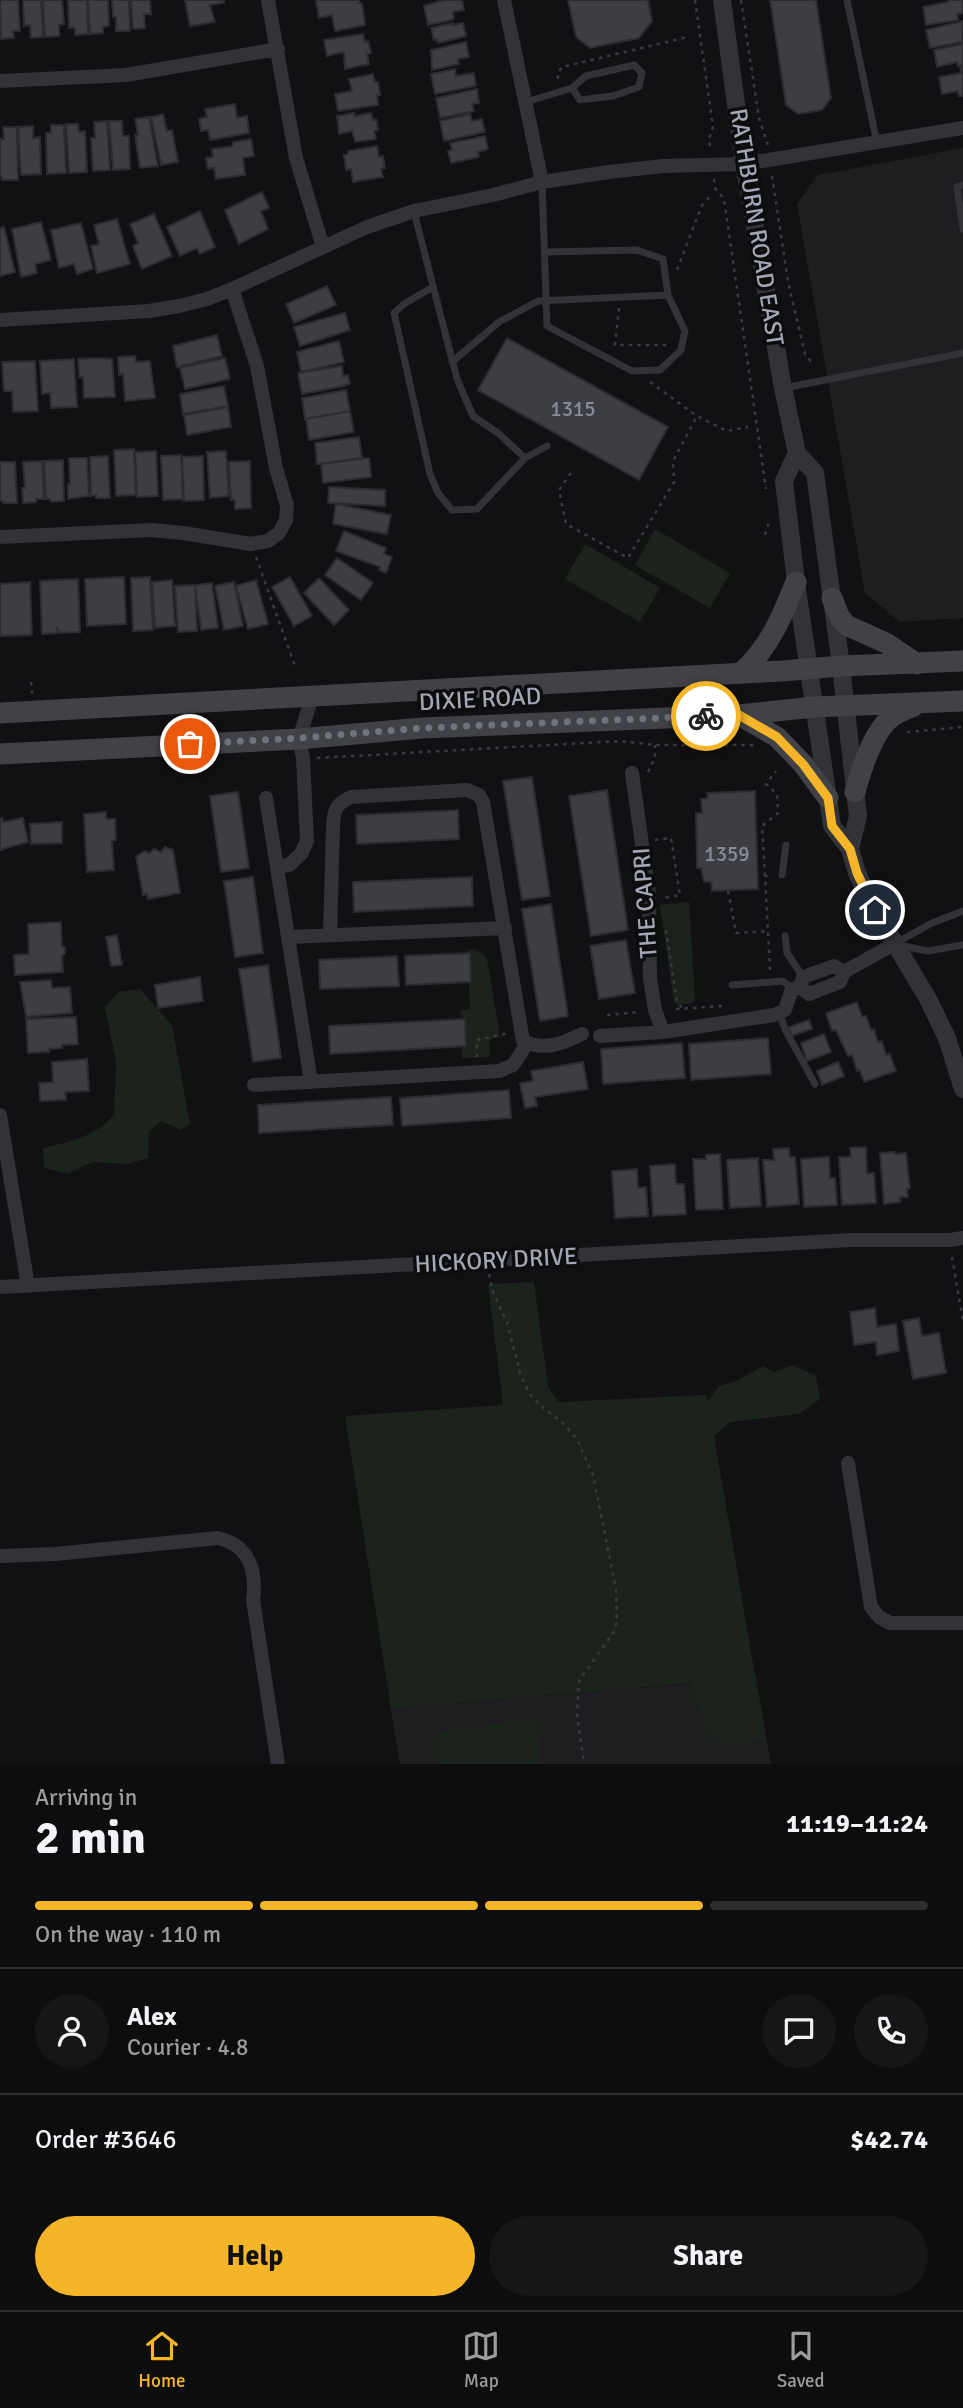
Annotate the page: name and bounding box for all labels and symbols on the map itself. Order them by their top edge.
street label: RATHBURN ROAD EAST [723,106,791,348]
house number: 1315 [550,396,596,422]
street label: DIXIE ROAD [418,681,542,717]
courier [671,681,741,751]
pin [160,714,220,774]
house number: 1359 [704,841,750,867]
street label: THE CAPRI [626,847,664,959]
pin [845,880,905,940]
street label: HICKORY DRIVE [414,1241,578,1279]

